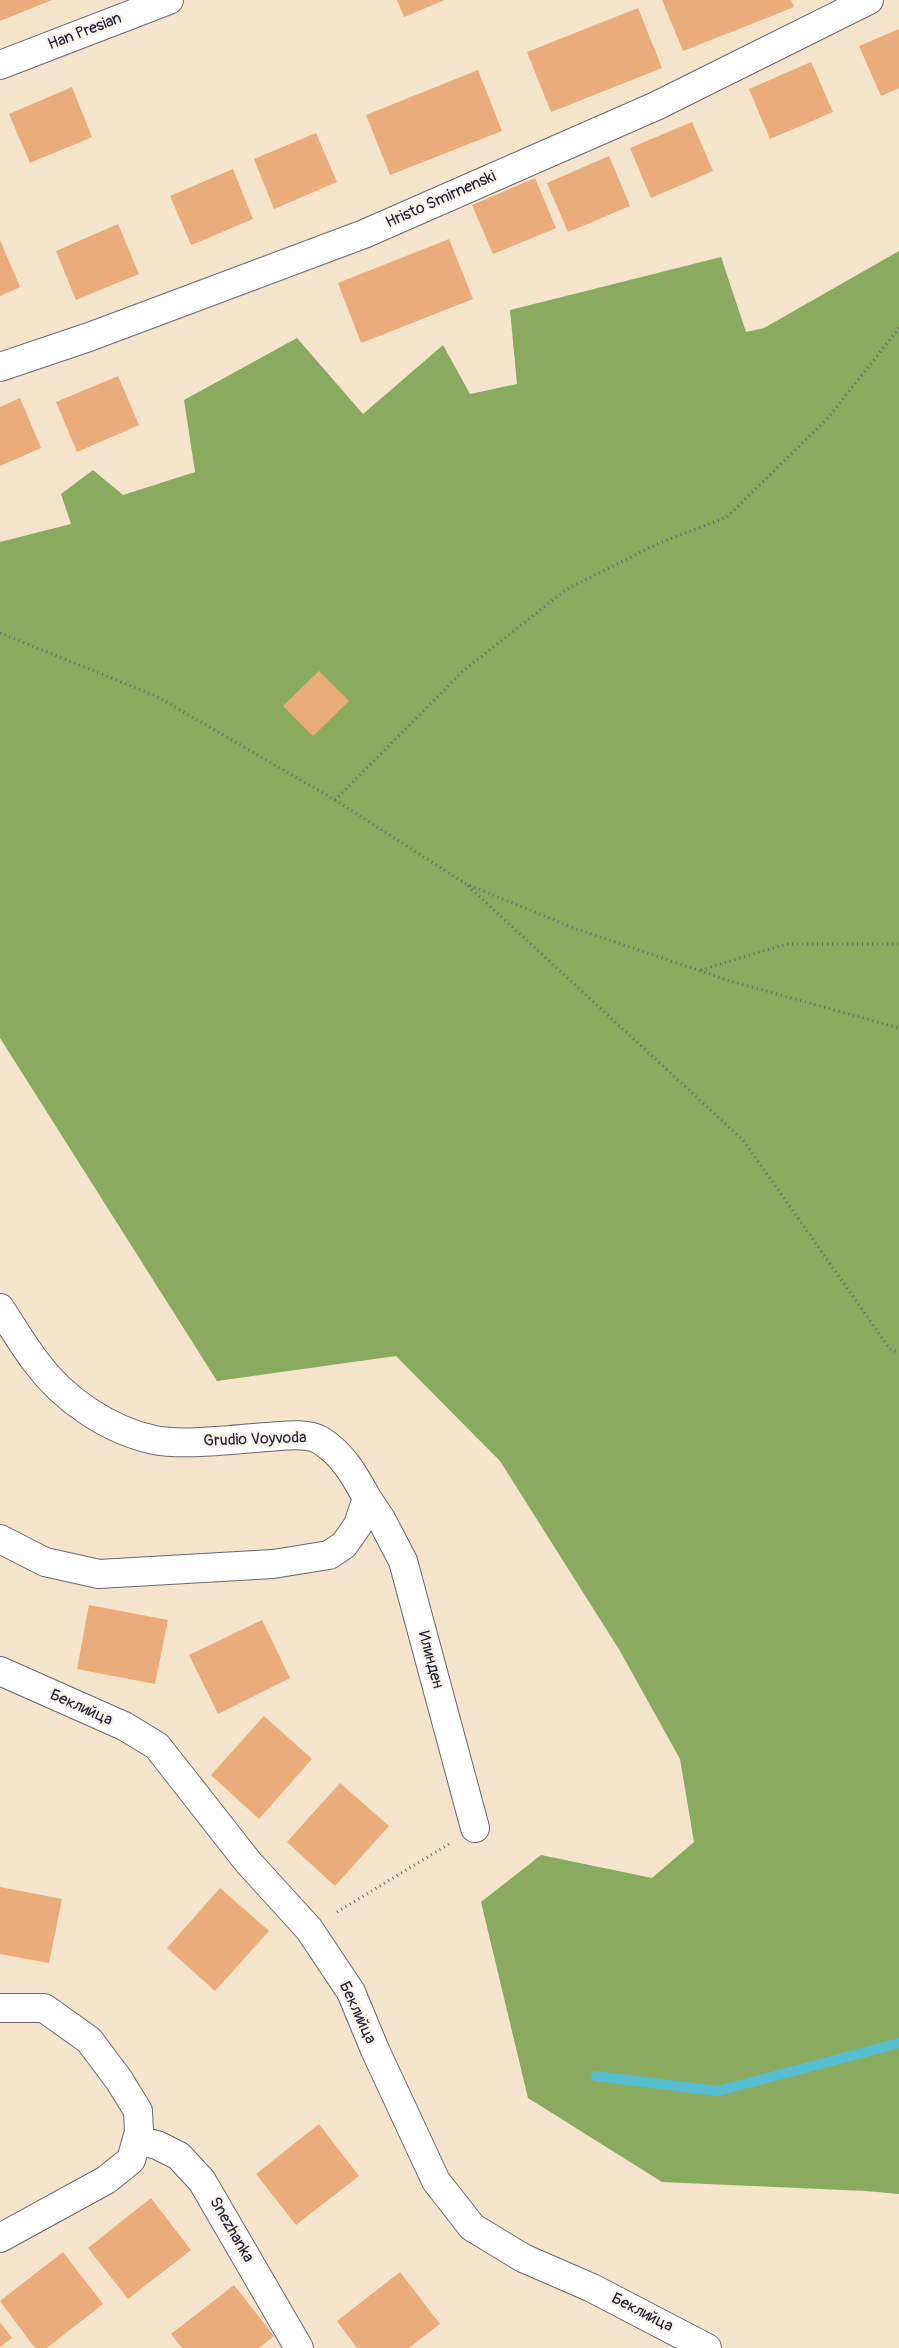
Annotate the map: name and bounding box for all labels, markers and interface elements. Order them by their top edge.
street label: Han Presian [45,9,125,55]
street label: Hristo Smirnenski [383,167,499,233]
street label: Grudio Voyvoda [203,1429,307,1451]
street label: Илинден [413,1629,447,1691]
street label: Беклийца [47,1686,115,1730]
street label: Беклийца [334,1979,380,2047]
street label: Snezhanka [205,2194,257,2266]
street label: Беклийца [608,2289,676,2337]

